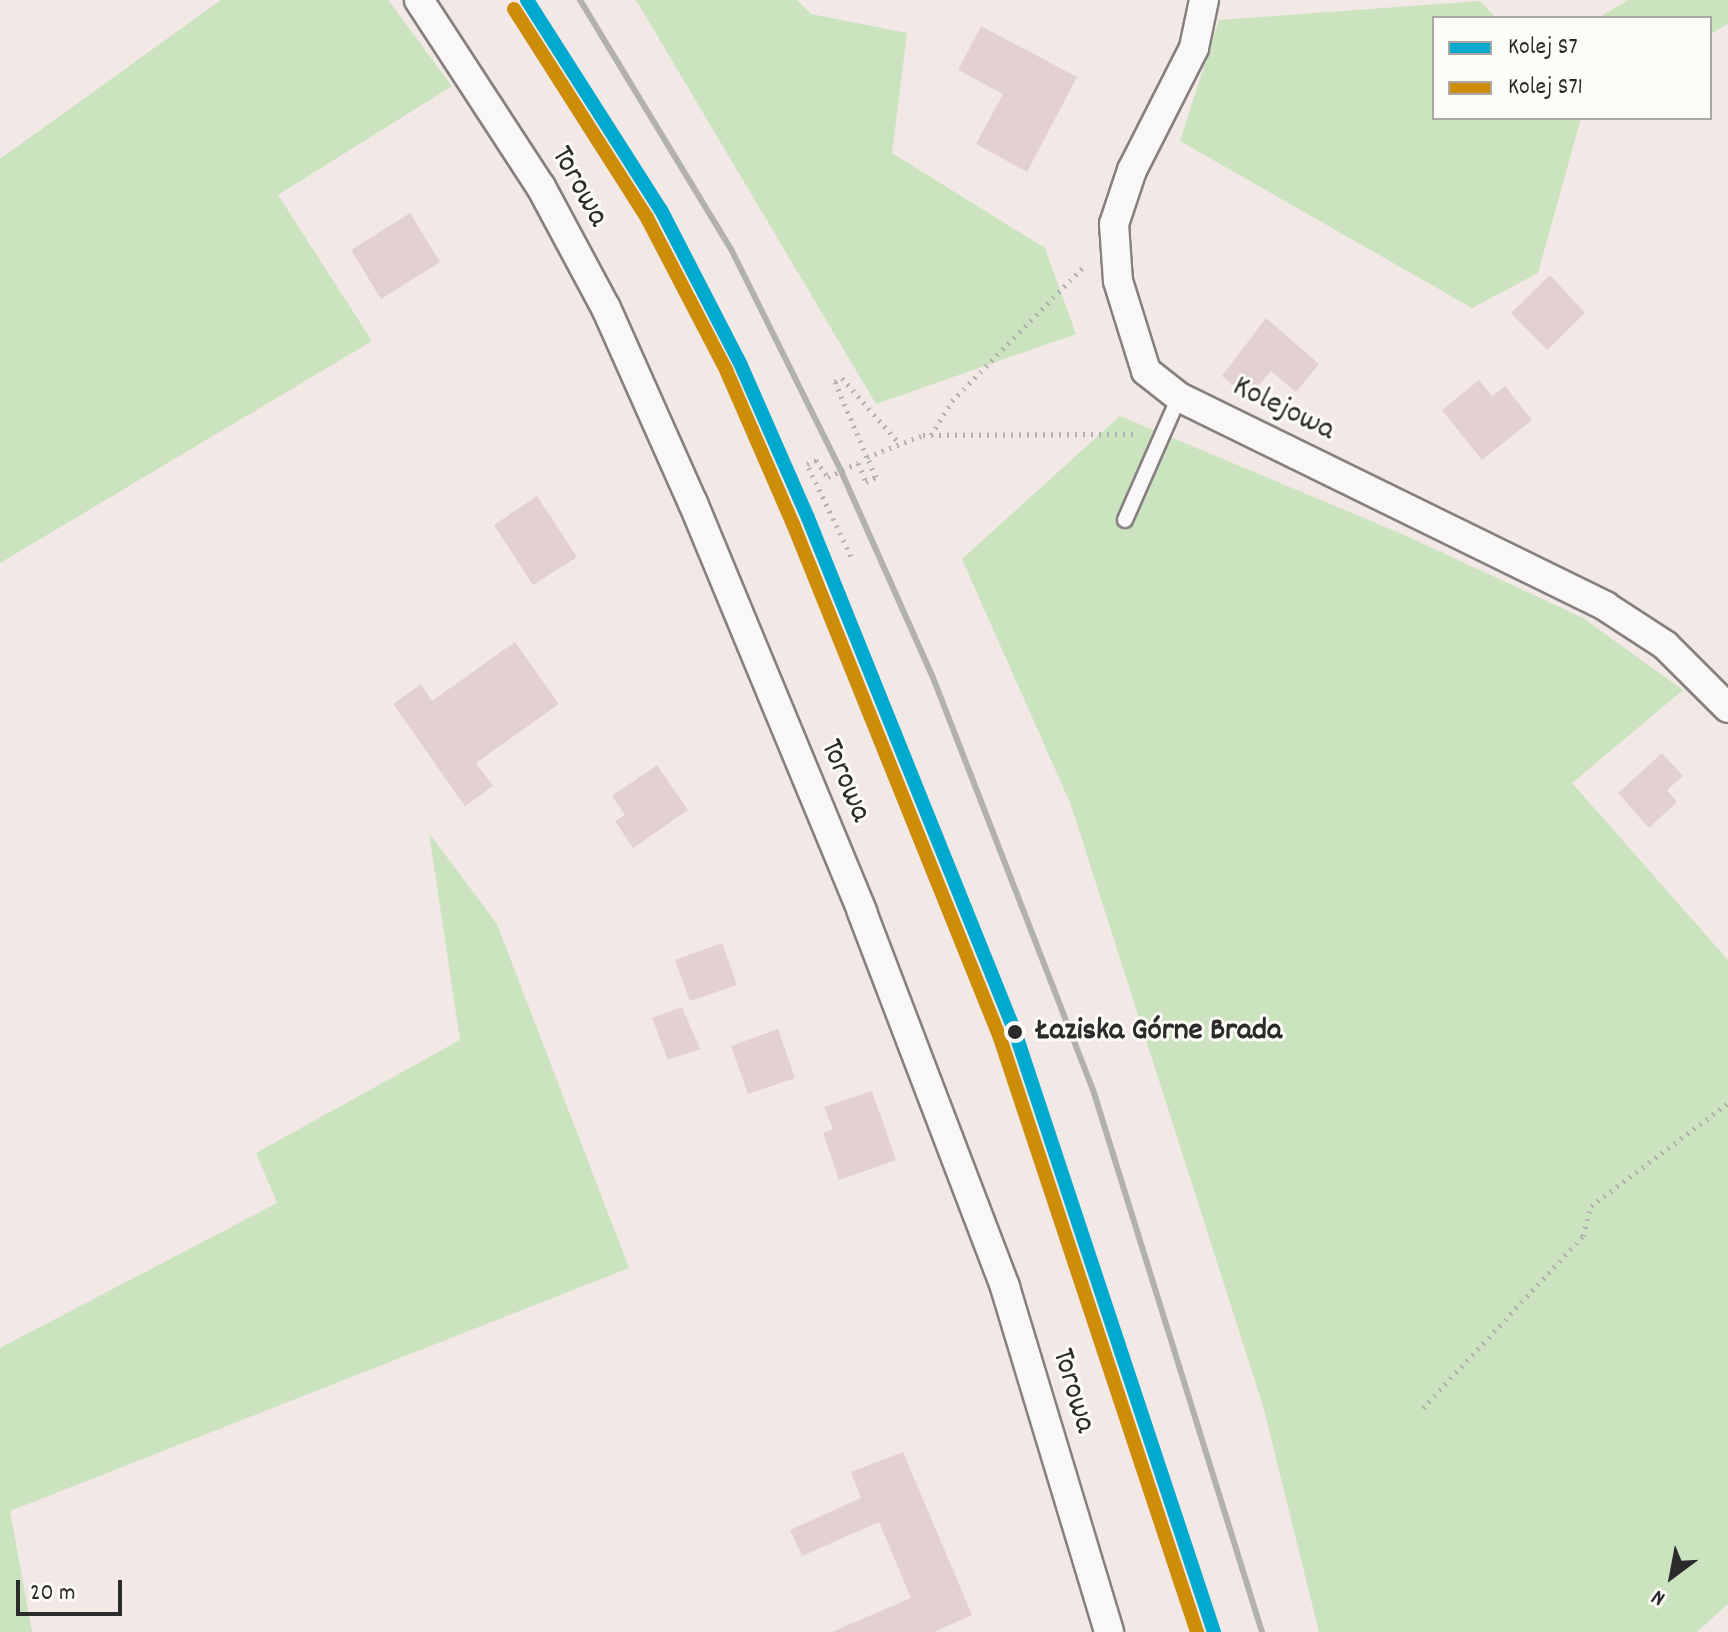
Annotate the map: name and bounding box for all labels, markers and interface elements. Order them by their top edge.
legend [1432,16,1712,120]
text: Kolej S7 [1508,31,1578,65]
text: Kolej S71 [1508,71,1583,105]
street label: Torowa [540,140,616,234]
street label: Kolejowa [1226,369,1340,451]
street label: Torowa [810,734,878,828]
place label: Łaziska Górne Brada [1036,1013,1282,1051]
marker: Łaziska Górne Brada [1001,1018,1029,1046]
street label: Torowa [1041,1344,1103,1438]
north arrow [1632,1536,1712,1616]
scale bar [20,1564,126,1614]
text: 20 m [30,1577,76,1611]
text: N [1646,1581,1672,1613]

